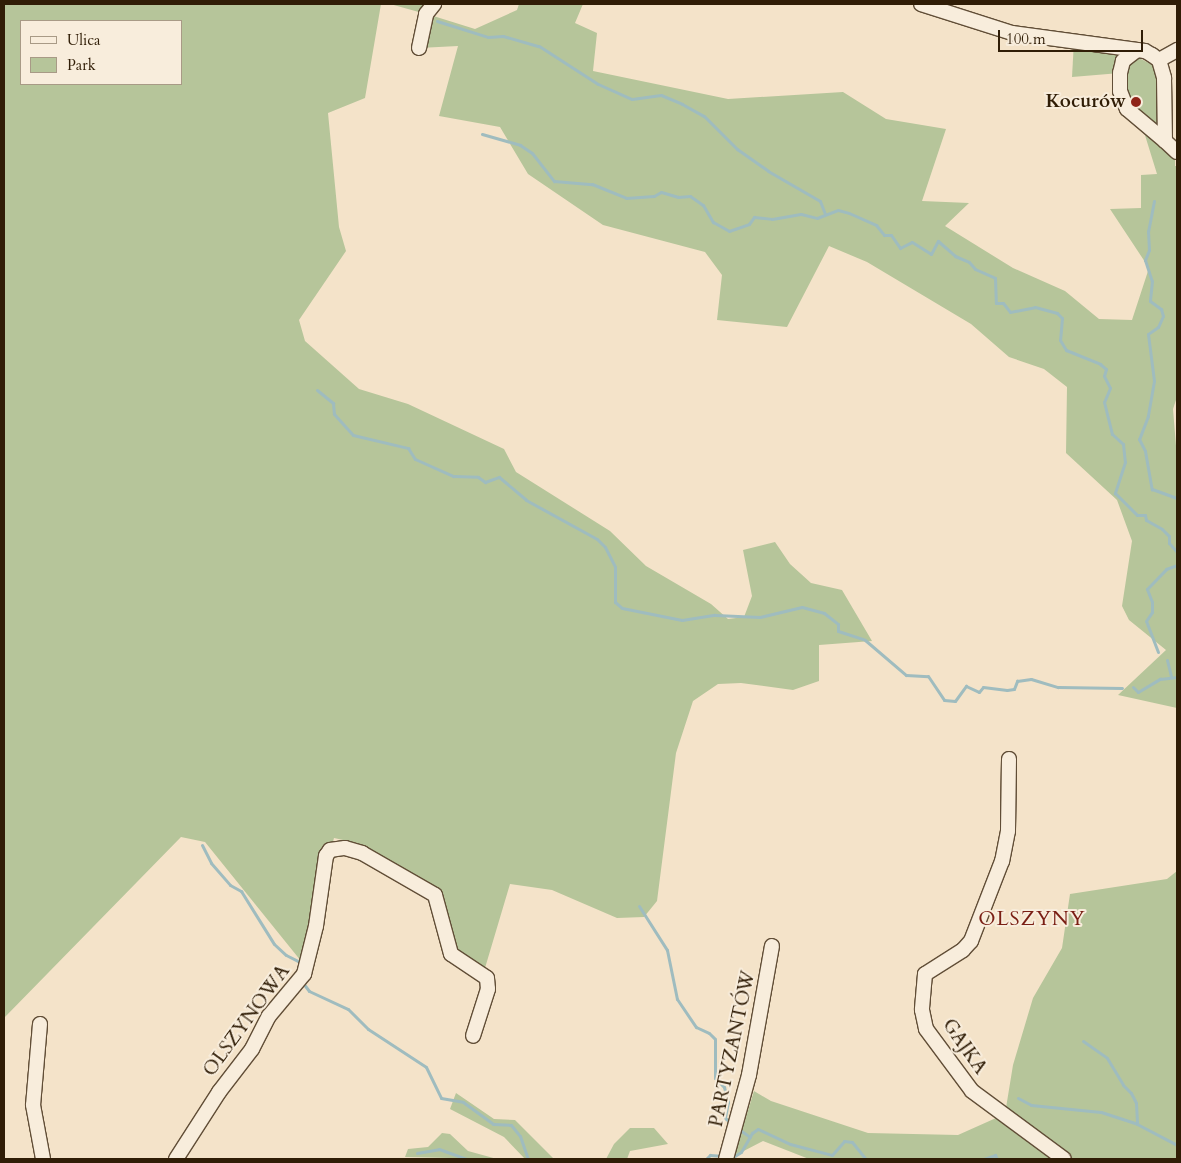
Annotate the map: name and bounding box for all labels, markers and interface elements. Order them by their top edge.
legend [20,20,182,85]
scale bar [1001,20,1146,52]
text: 100 m [1006,29,1046,49]
text: Ulica [67,30,101,50]
text: Park [67,55,96,75]
place label: Kocurów [1046,91,1126,113]
marker: Kocurów [1130,96,1142,108]
district label: OLSZYNY [977,906,1087,930]
street label: OLSZYNOWA [199,961,295,1081]
street label: PARTYZANTÓW [705,969,761,1129]
street label: GAJKA [937,1015,991,1079]

